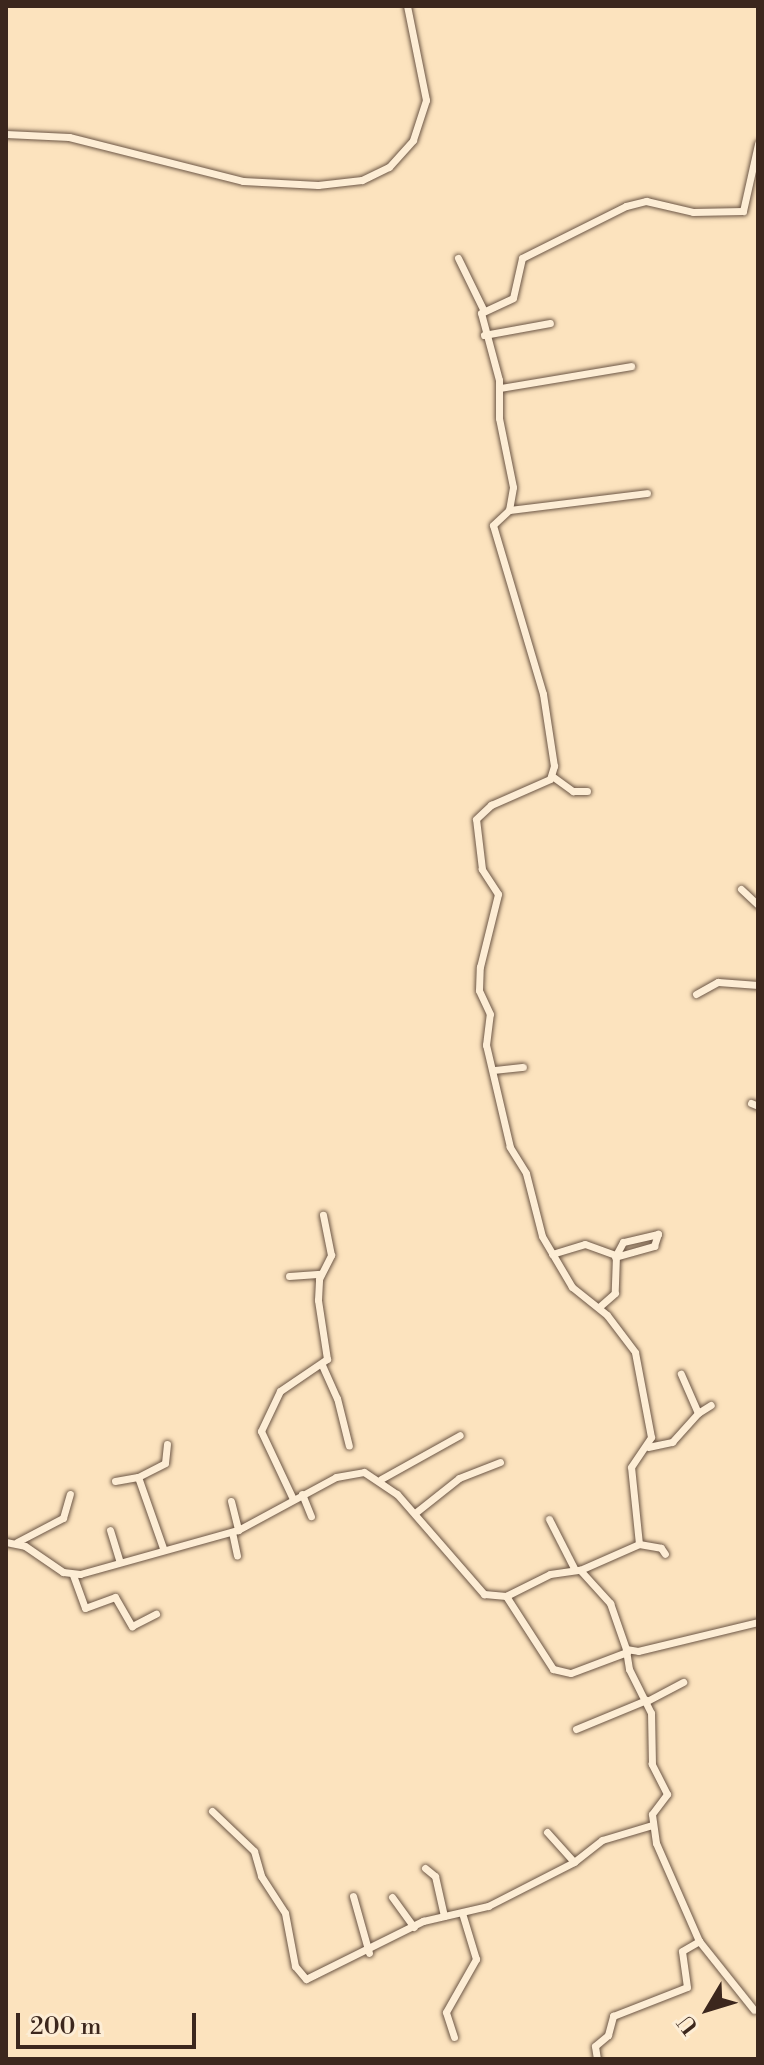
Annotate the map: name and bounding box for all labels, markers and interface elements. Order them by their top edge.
north arrow [668,1969,748,2049]
scale bar [20,1997,200,2047]
text: U [673,2009,705,2039]
text: 200 m [30,2012,101,2042]

